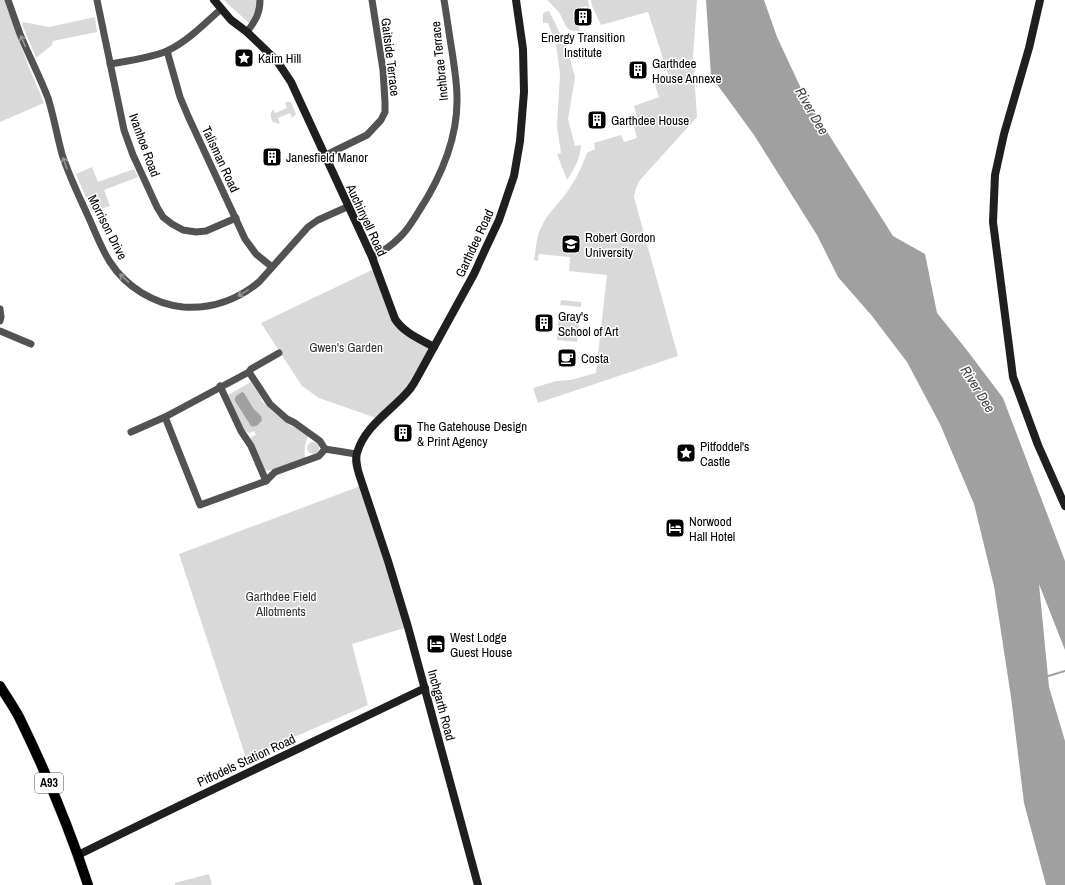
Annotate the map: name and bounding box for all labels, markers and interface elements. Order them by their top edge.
building icon: Energy Transition Institute [572,6,594,28]
street label: Gaitside Terrace [377,17,404,97]
street label: Inchbrae Terrace [427,20,452,102]
place label: Energy Transition Institute [541,29,625,61]
one-way arrow [19,35,26,47]
place icon: Kaim Hill [233,47,255,69]
place label: Kaim Hill [258,50,301,67]
place label: Garthdee House Annexe [652,55,721,87]
building icon: Garthdee House Annexe [627,59,649,81]
water label: River Dee [791,84,833,138]
building icon: Garthdee House [586,109,608,131]
street label: Ivanhoe Road [125,111,164,179]
place label: Garthdee House [611,112,689,129]
street label: Talisman Road [198,123,243,195]
building icon: Janesfield Manor [261,146,283,168]
place label: Janesfield Manor [286,149,368,166]
one-way arrow [61,158,69,170]
street label: Auchinyell Road [342,181,391,259]
street label: Morrison Drive [84,192,131,263]
street label: Garthdee Road [451,207,498,280]
place label: Robert Gordon University [585,229,656,261]
school or university icon: Robert Gordon University [560,233,582,255]
one-way arrow [119,273,129,283]
one-way arrow [237,290,249,298]
place label: Gray's School of Art [558,308,618,340]
building icon: Gray's School of Art [533,312,555,334]
park label: Gwen's Garden [309,339,383,356]
cafe icon: Costa [556,347,578,369]
place label: Costa [581,350,609,367]
water label: River Dee [957,362,999,416]
place label: The Gatehouse Design & Print Agency [417,418,527,450]
building icon: The Gatehouse Design & Print Agency [392,422,414,444]
place label: Pitfoddel's Castle [700,438,749,470]
place icon: Pitfoddel's Castle [675,442,697,464]
place label: Norwood Hall Hotel [689,513,735,545]
hotel icon: Norwood Hall Hotel [664,517,686,539]
park label: Garthdee Field Allotments [245,588,317,620]
place label: West Lodge Guest House [450,629,512,661]
hotel icon: West Lodge Guest House [425,633,447,655]
street label: Inchgarth Road [424,668,459,743]
street label: Pitfodels Station Road [194,730,298,791]
road number: A93 [35,773,63,793]

